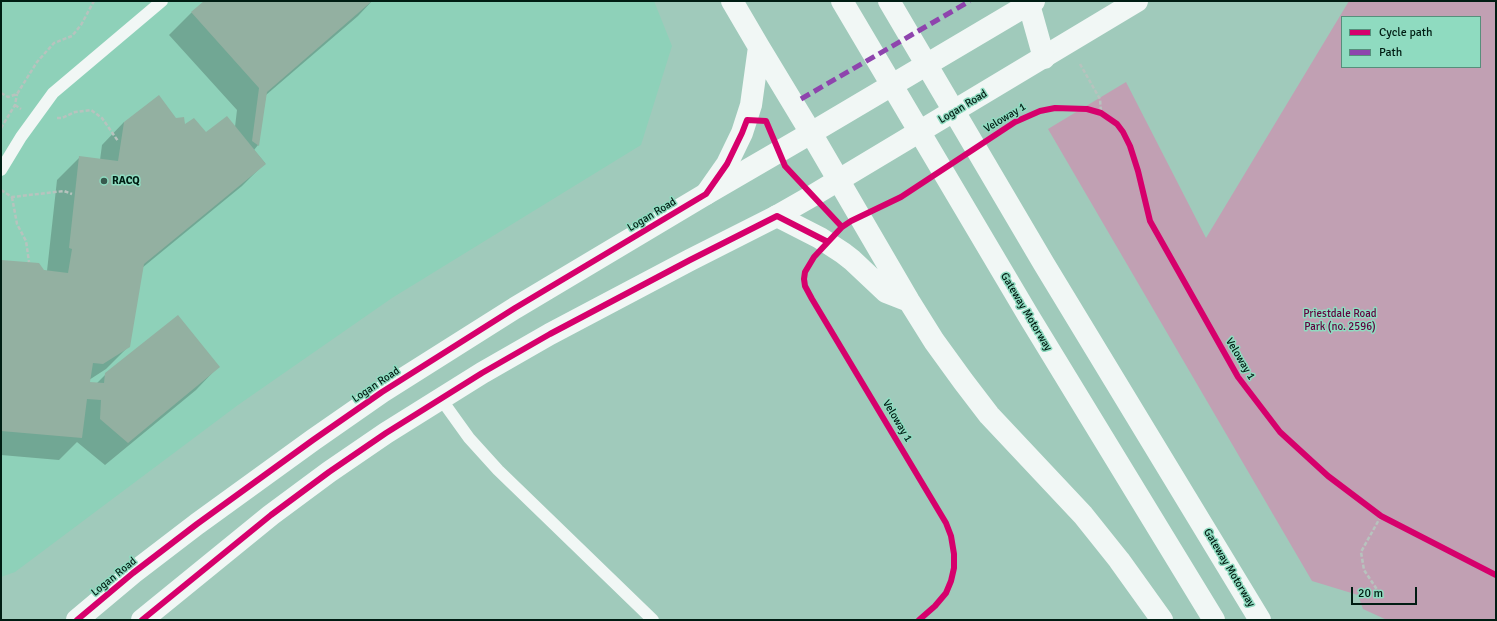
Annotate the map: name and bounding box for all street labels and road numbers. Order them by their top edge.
street label: Logan Road [936,87,990,127]
street label: Veloway 1 [982,100,1028,136]
street label: Logan Road [625,195,679,235]
street label: Gateway Motorway [997,270,1055,354]
street label: Veloway 1 [1222,336,1258,382]
street label: Logan Road [350,364,402,406]
street label: Veloway 1 [879,398,915,444]
street label: Gateway Motorway [1200,526,1258,610]
street label: Logan Road [89,555,139,599]

